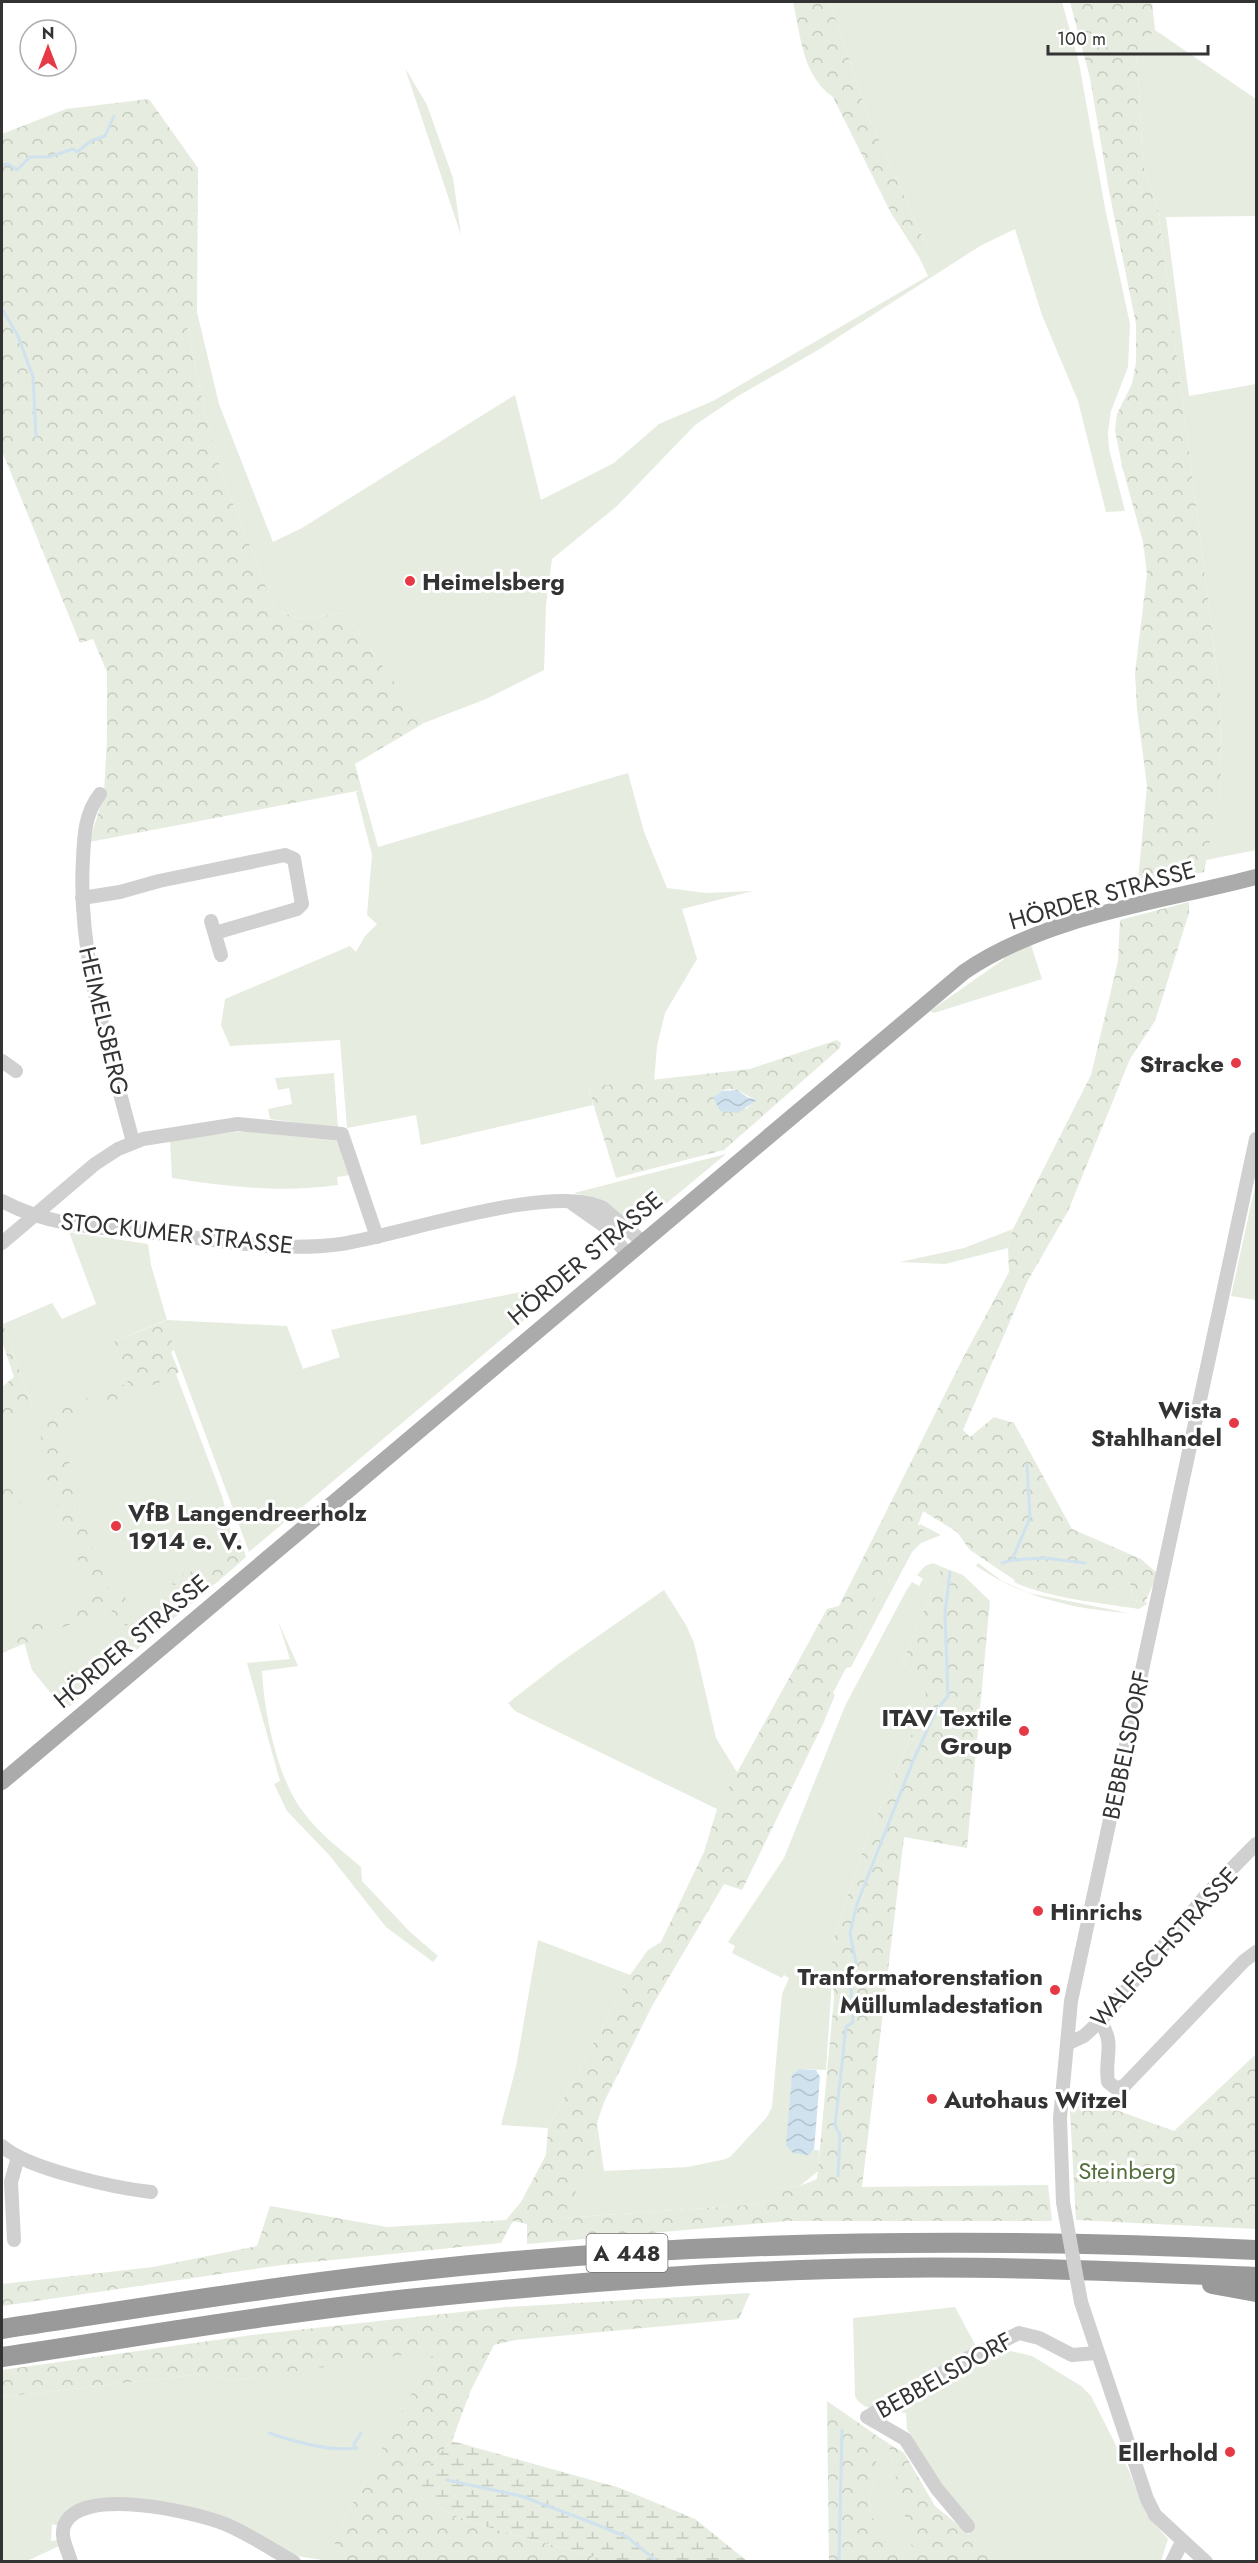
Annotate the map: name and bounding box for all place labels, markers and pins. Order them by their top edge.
place label: Heimelsberg [422,564,565,599]
marker: Heimelsberg [403,574,417,588]
place label: Stracke [1139,1046,1224,1081]
marker: Stracke [1229,1056,1243,1070]
place label: Wista Stahlhandel [1091,1392,1222,1455]
marker: Wista Stahlhandel [1227,1416,1241,1430]
place label: VfB Langendreerholz 1914 e. V. [127,1495,368,1558]
marker: VfB Langendreerholz 1914 e. V. [109,1519,123,1533]
place label: ITAV Textile Group [881,1700,1012,1763]
marker: ITAV Textile Group [1017,1724,1031,1738]
place label: Hinrichs [1050,1894,1142,1929]
marker: Hinrichs [1031,1904,1045,1918]
place label: Tranformatorenstation Müllumladestation [797,1959,1043,2022]
marker: Tranformatorenstation Müllumladestation [1048,1983,1062,1997]
place label: Autohaus Witzel [943,2082,1128,2117]
marker: Autohaus Witzel [925,2092,939,2106]
place label: Ellerhold [1118,2435,1218,2470]
marker: Ellerhold [1223,2445,1237,2459]

